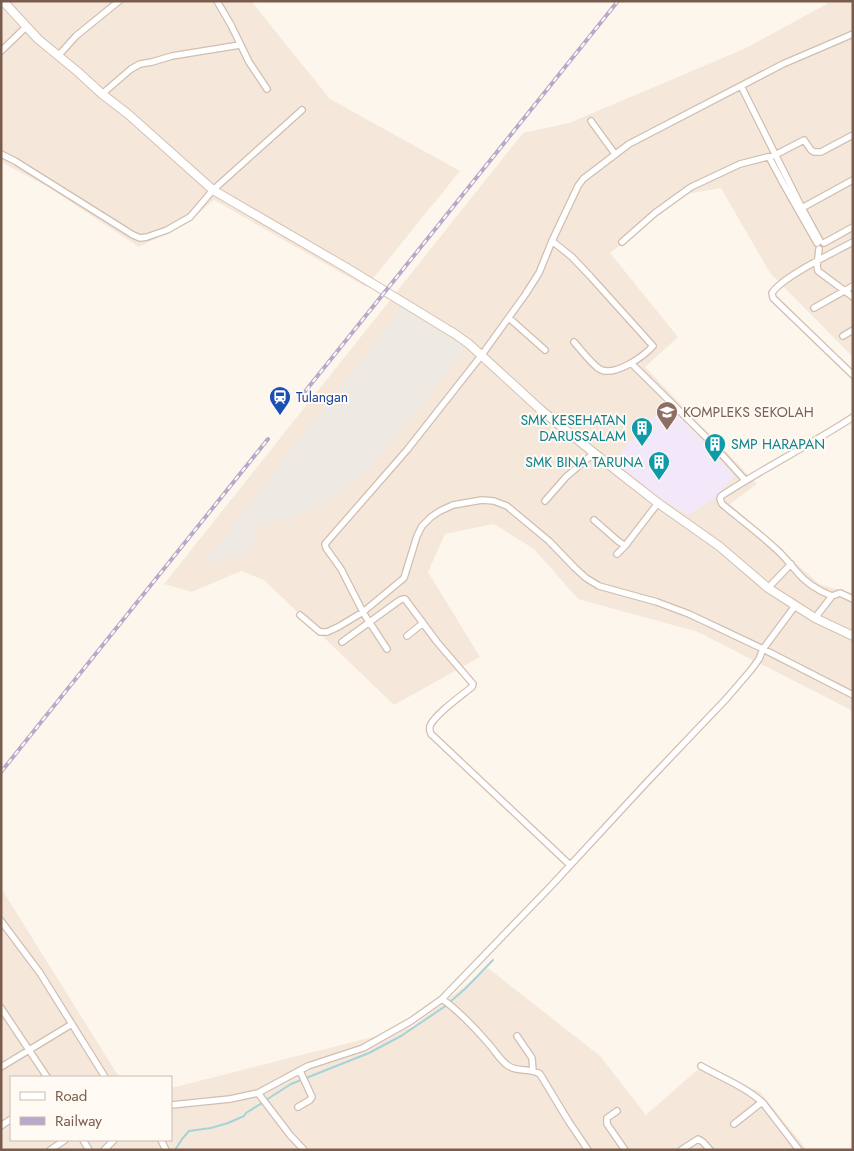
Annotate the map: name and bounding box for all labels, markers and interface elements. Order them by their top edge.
station icon: Tulangan [268,385,292,416]
place label: Tulangan [296,387,348,407]
school or university icon: KOMPLEKS SEKOLAH [655,400,679,431]
place label: KOMPLEKS SEKOLAH [683,402,814,422]
place label: SMK KESEHATAN DARUSSALAM [520,410,626,446]
building icon: SMK KESEHATAN DARUSSALAM [630,416,654,447]
building icon: SMP HARAPAN [703,432,727,463]
place label: SMP HARAPAN [731,434,825,454]
building icon: SMK BINA TARUNA [647,450,671,481]
place label: SMK BINA TARUNA [525,452,644,472]
legend [10,1076,172,1141]
text: Road [55,1085,87,1107]
text: Railway [55,1110,102,1132]

